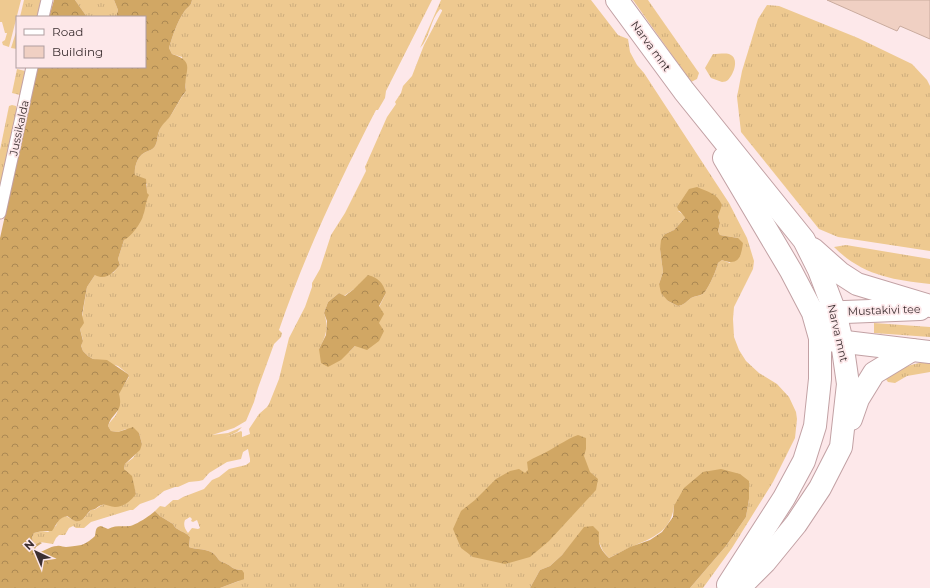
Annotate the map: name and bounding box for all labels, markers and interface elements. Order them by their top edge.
legend [16,16,146,68]
street label: Narva mnt [628,18,674,74]
text: Road [52,24,83,39]
text: Building [52,44,103,59]
street label: Jussikalda [6,99,32,158]
street label: Mustakivi tee [847,302,921,318]
street label: Narva mnt [825,303,852,364]
north arrow [16,532,56,572]
text: N [21,537,37,553]

